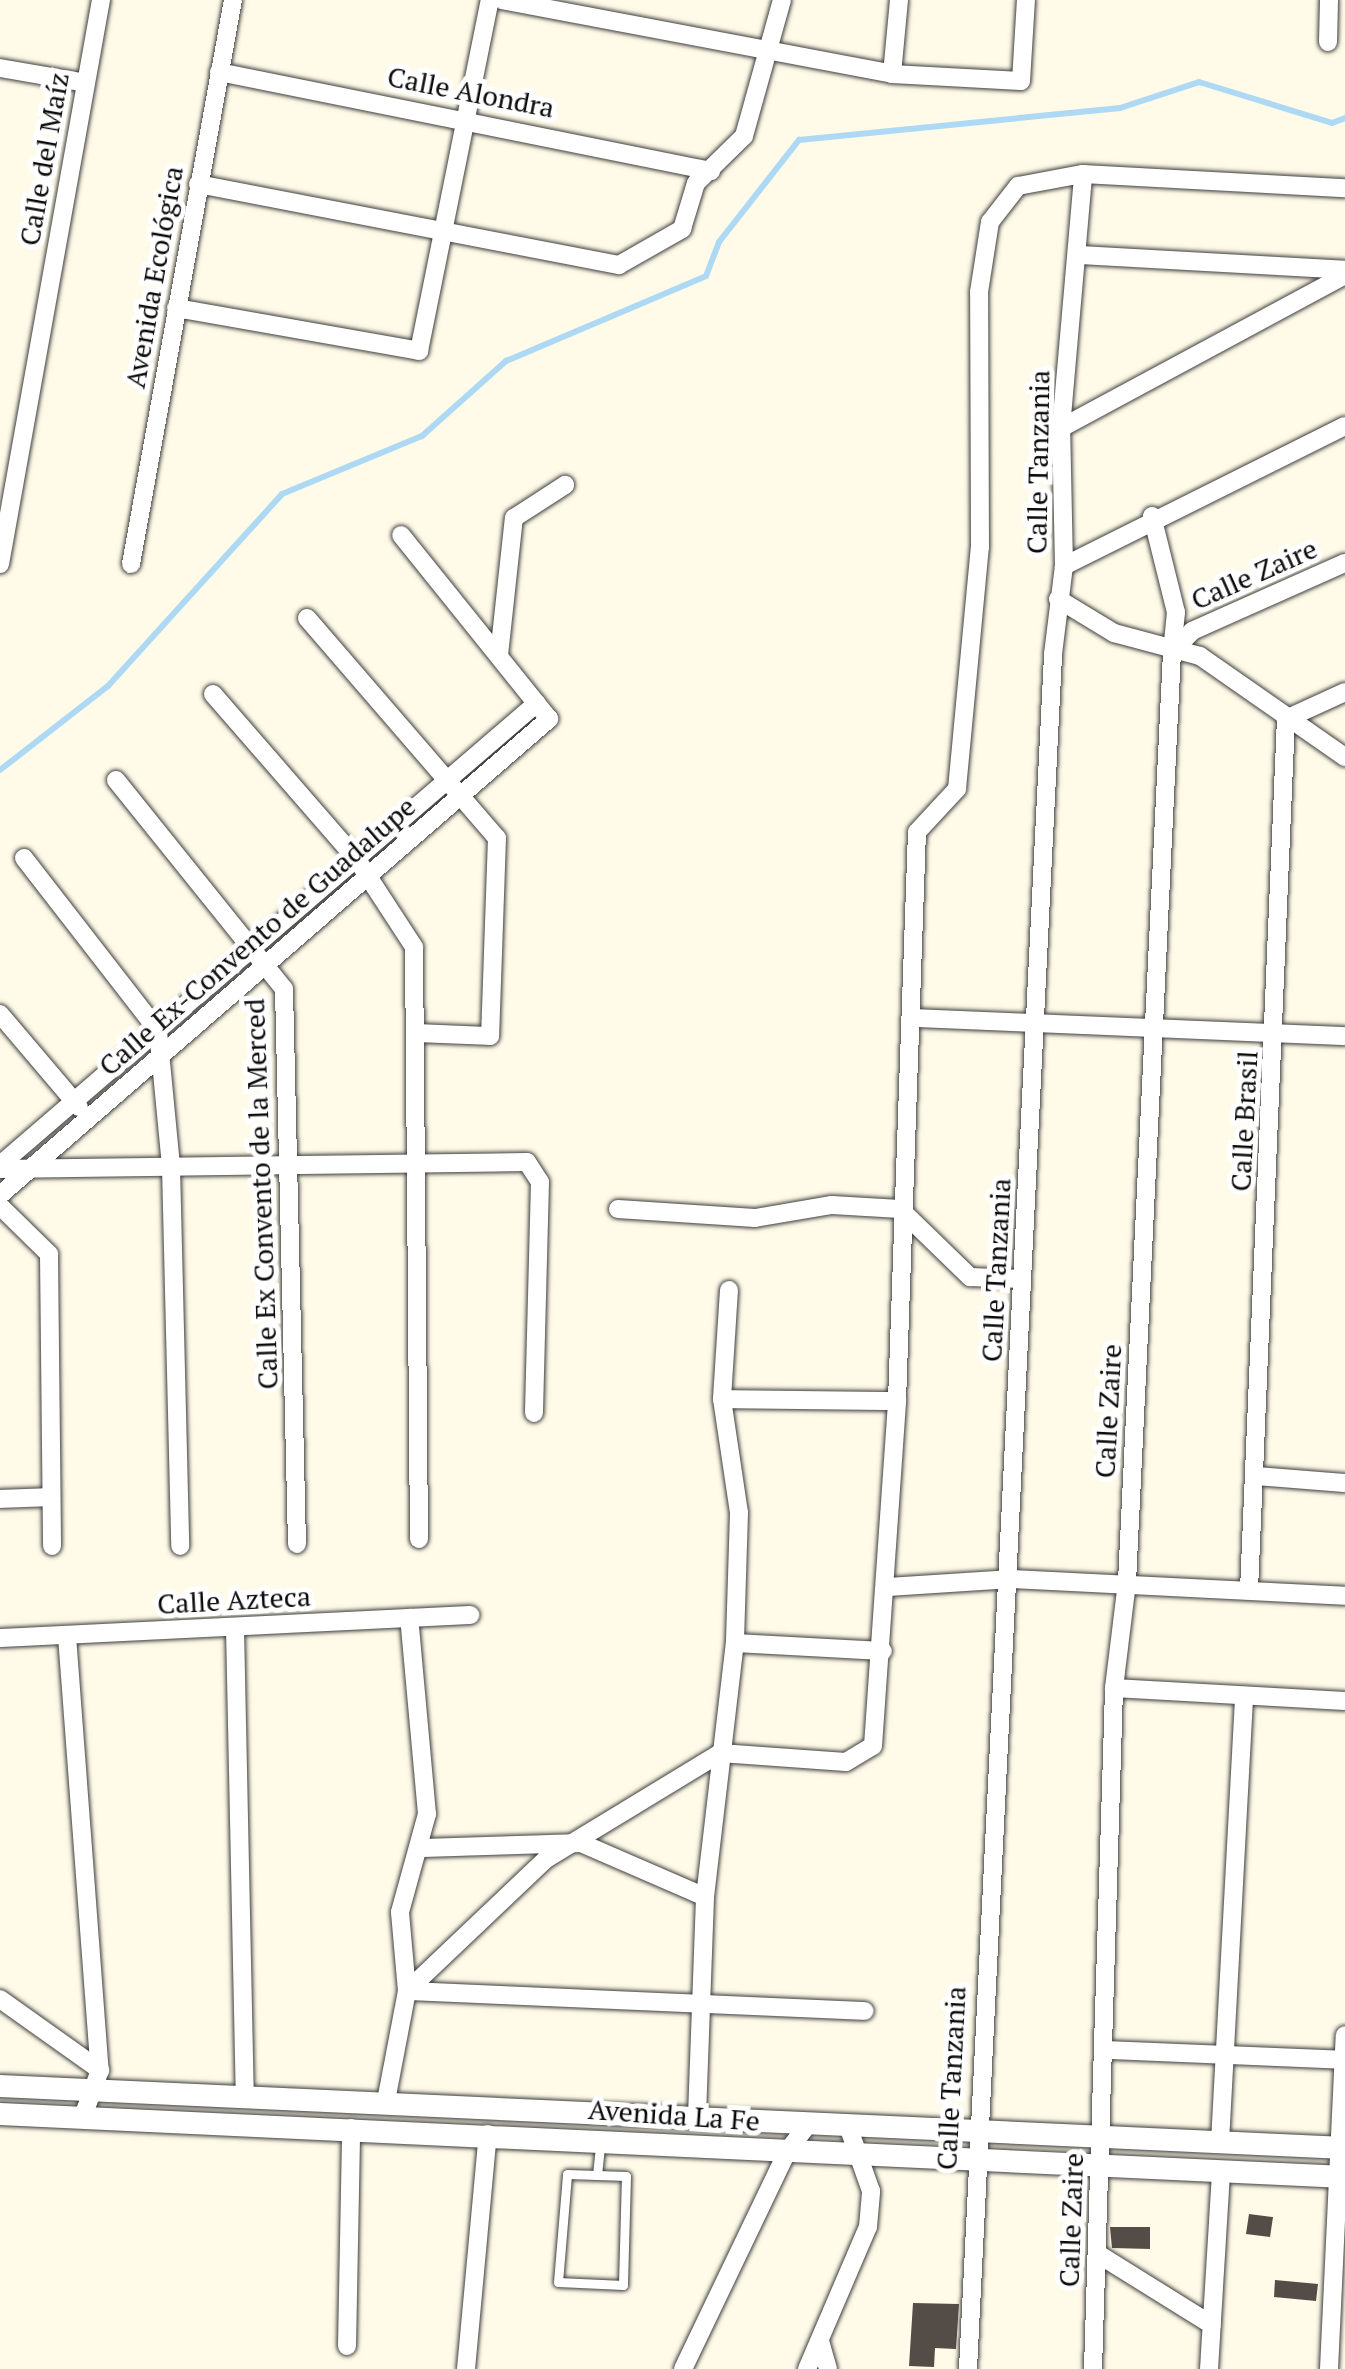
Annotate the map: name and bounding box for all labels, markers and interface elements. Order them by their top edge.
street label: Calle Alondra [384,59,558,125]
street label: Calle del Maíz [12,70,76,248]
street label: Avenida Ecológica [118,163,190,391]
street label: Calle Tanzania [1020,370,1056,554]
street label: Calle Zaire [1186,531,1322,617]
street label: Calle Ex-Convento de Guadalupe [92,789,422,1083]
street label: Calle Ex Convento de la Merced [237,998,285,1390]
street label: Calle Brasil [1224,1050,1264,1192]
street label: Calle Tanzania [974,1177,1018,1363]
street label: Calle Zaire [1088,1343,1128,1479]
street label: Calle Azteca [156,1579,312,1621]
street label: Calle Tanzania [929,1985,973,2171]
street label: Avenida La Fe [587,2092,761,2138]
street label: Calle Zaire [1052,2152,1090,2288]

